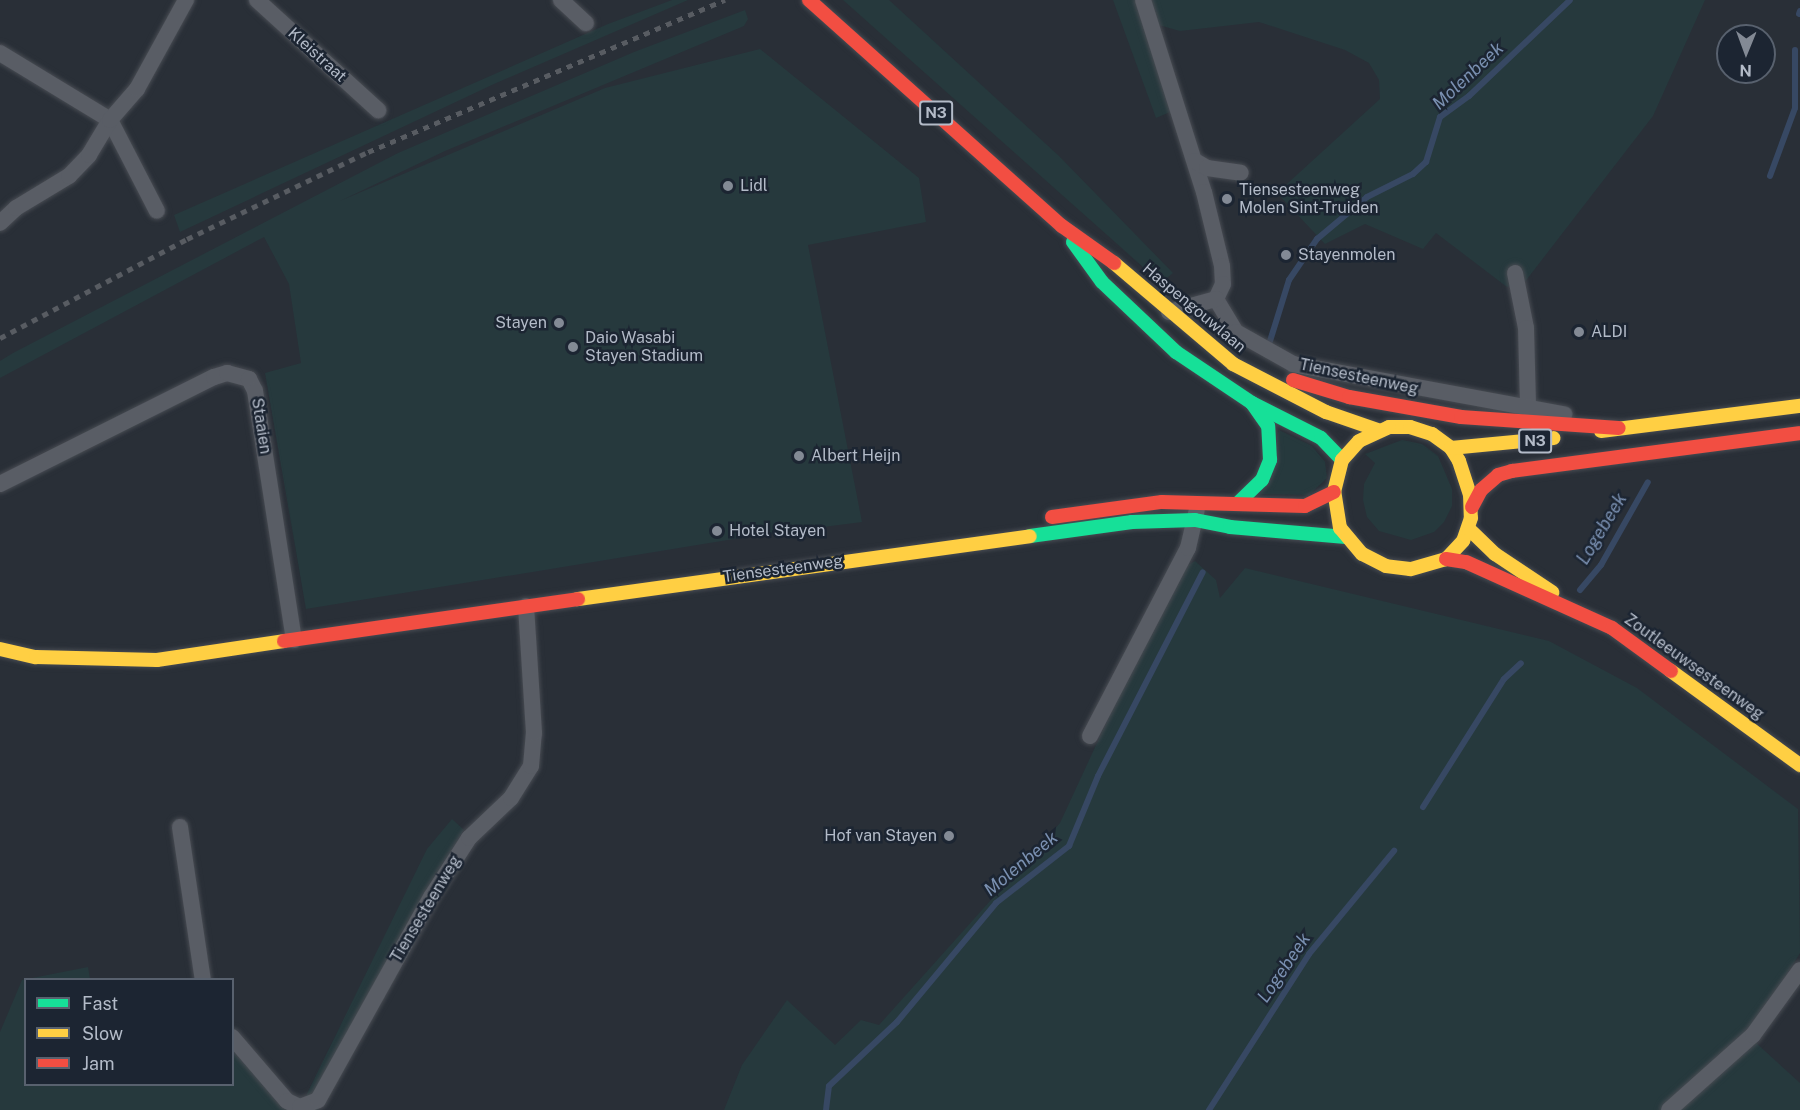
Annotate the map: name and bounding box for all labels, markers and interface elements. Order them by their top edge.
street label: Kleistraat [284,24,350,86]
north arrow [1716,24,1776,84]
water label: Molenbeek [1428,38,1508,114]
text: N [1739,61,1752,80]
road number: N3 [918,101,954,125]
place label: Lidl [740,176,768,196]
marker: Lidl [721,179,735,193]
place label: Tiensesteenweg Molen Sint-Truiden [1239,180,1379,218]
marker: Tiensesteenweg Molen Sint-Truiden [1220,192,1234,206]
place label: Stayenmolen [1298,245,1395,265]
marker: Stayenmolen [1279,248,1293,262]
street label: Haspengouwlaan [1138,259,1250,357]
place label: Stayen [495,313,547,333]
marker: Stayen [552,316,566,330]
place label: ALDI [1591,322,1627,342]
marker: ALDI [1572,325,1586,339]
place label: Daio Wasabi Stayen Stadium [585,328,703,366]
marker: Daio Wasabi Stayen Stadium [566,340,580,354]
street label: Tiensesteenweg [1298,355,1420,399]
street label: Staaien [247,397,275,455]
road number: N3 [1517,429,1553,453]
place label: Albert Heijn [811,446,901,466]
marker: Albert Heijn [792,449,806,463]
water label: Logebeek [1572,489,1632,569]
place label: Hotel Stayen [729,521,825,541]
marker: Hotel Stayen [710,524,724,538]
street label: Tiensesteenweg [722,551,844,587]
street label: Zoutleeuwsesteenweg [1620,610,1768,724]
place label: Hof van Stayen [824,826,937,846]
water label: Molenbeek [980,827,1062,901]
marker: Hof van Stayen [942,829,956,843]
street label: Tiensesteenweg [387,852,465,966]
water label: Logebeek [1253,929,1315,1007]
legend [24,978,234,1086]
text: Fast [82,993,118,1014]
text: Slow [82,1023,123,1044]
text: Jam [82,1053,115,1074]

